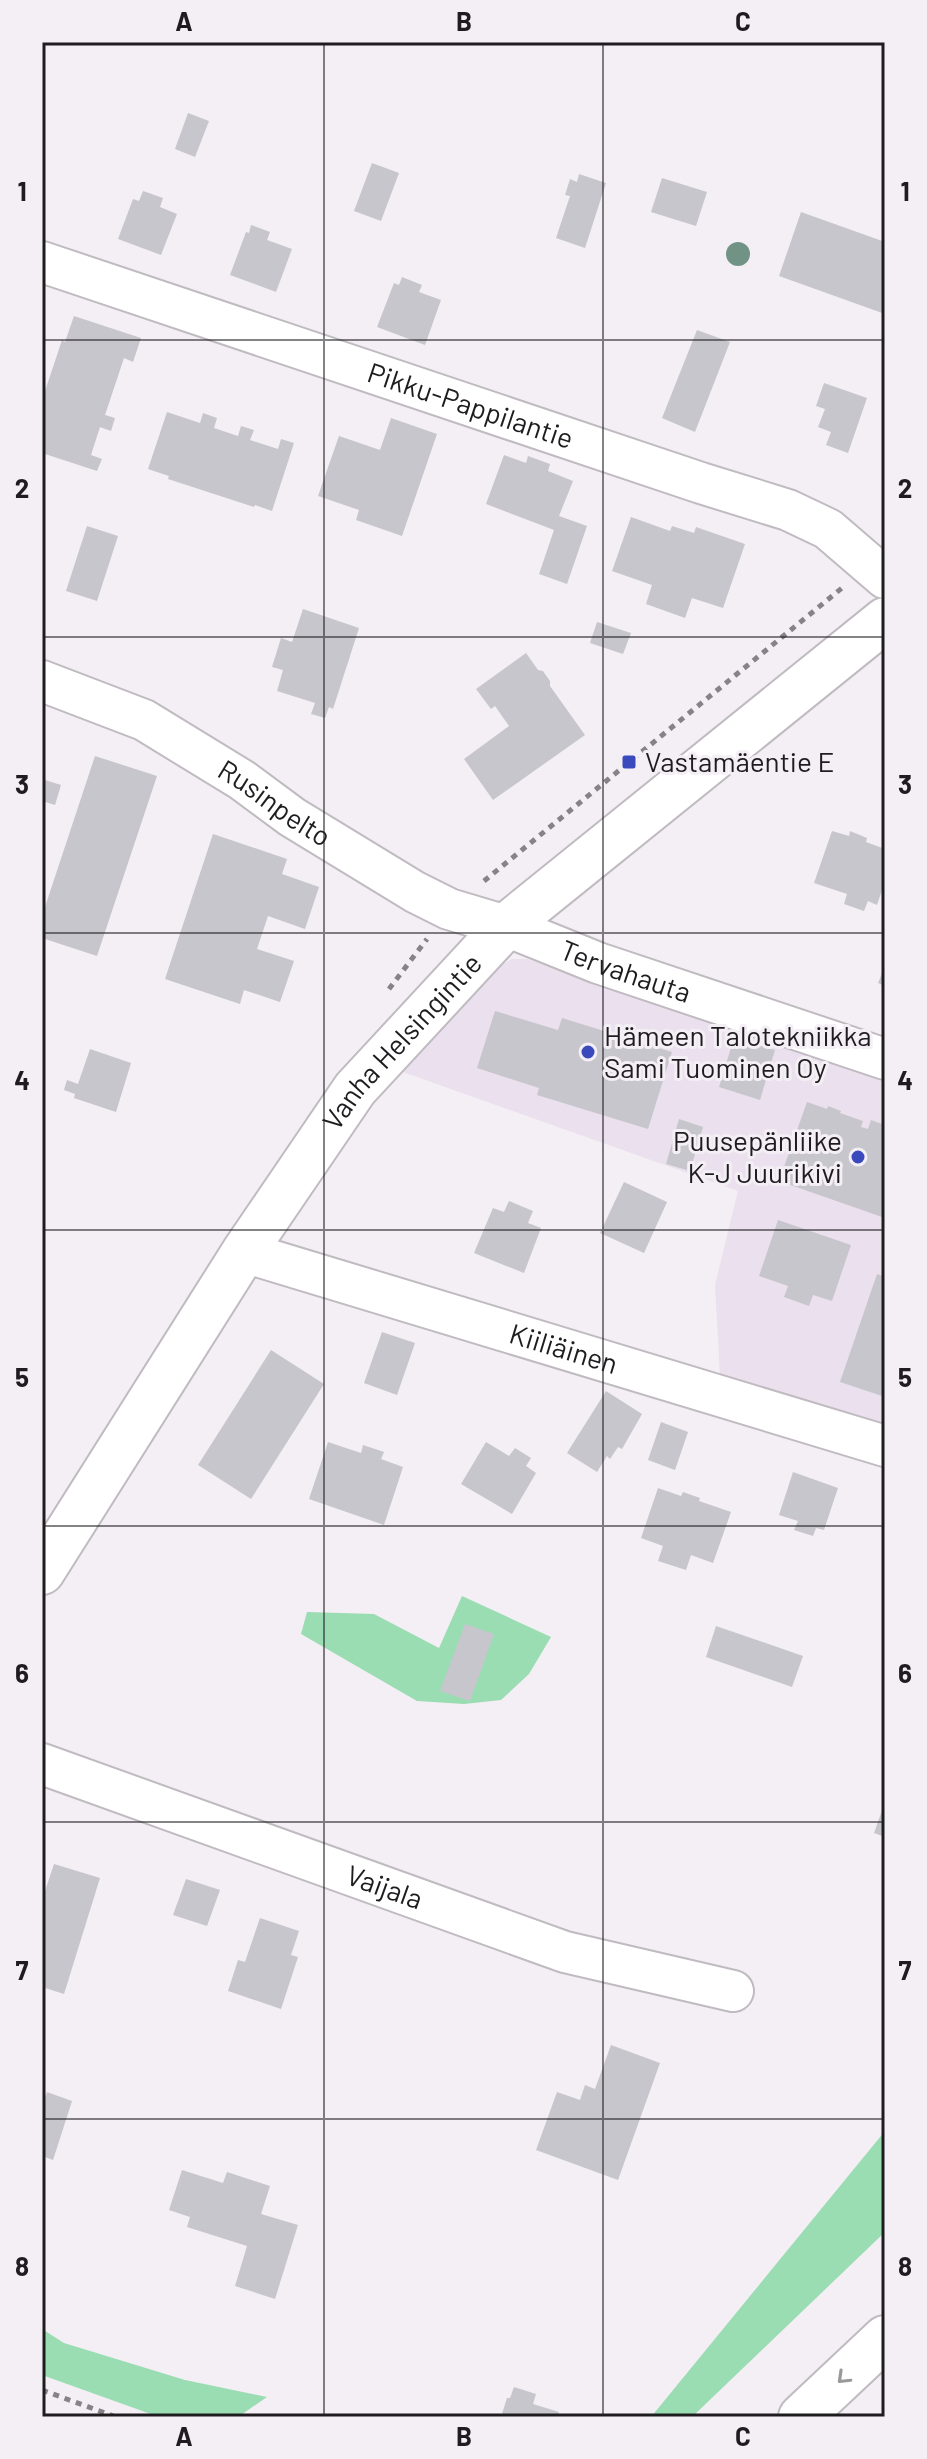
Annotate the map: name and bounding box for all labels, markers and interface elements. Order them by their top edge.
text: A [175,5,193,36]
text: B [456,5,472,36]
text: C [735,5,751,36]
text: 1 [17,175,27,206]
text: 1 [900,175,910,206]
street label: Pikku-Pappilantie [364,354,578,455]
text: 2 [15,472,29,503]
text: 2 [898,472,912,503]
place label: Vastamäentie E [645,744,834,778]
street label: Rusinpelto [212,752,338,853]
marker: Vastamäentie E [620,753,638,771]
text: 3 [15,768,29,799]
text: 3 [898,768,912,799]
street label: Tervahauta [556,932,696,1009]
street label: Vanha Helsingintie [314,946,488,1136]
place label: Hämeen Talotekniikka Sami Tuominen Oy [604,1018,872,1084]
marker: Hämeen Talotekniikka Sami Tuominen Oy [579,1043,597,1061]
text: 4 [14,1064,30,1095]
text: 4 [897,1064,913,1095]
place label: Puusepänliike K-J Juurikivi [673,1123,842,1189]
marker: Puusepänliike K-J Juurikivi [849,1148,867,1166]
street label: Kiiliäinen [506,1315,622,1380]
text: 5 [15,1361,29,1392]
text: 5 [898,1361,912,1392]
text: 6 [15,1657,29,1688]
text: 6 [898,1657,912,1688]
street label: Vaijala [342,1857,428,1915]
text: 7 [16,1954,29,1985]
text: 7 [899,1954,912,1985]
text: 8 [15,2250,29,2281]
text: 8 [898,2250,912,2281]
one-way arrow [838,2368,852,2383]
text: A [175,2420,193,2451]
text: B [456,2420,472,2451]
text: C [735,2420,751,2451]

